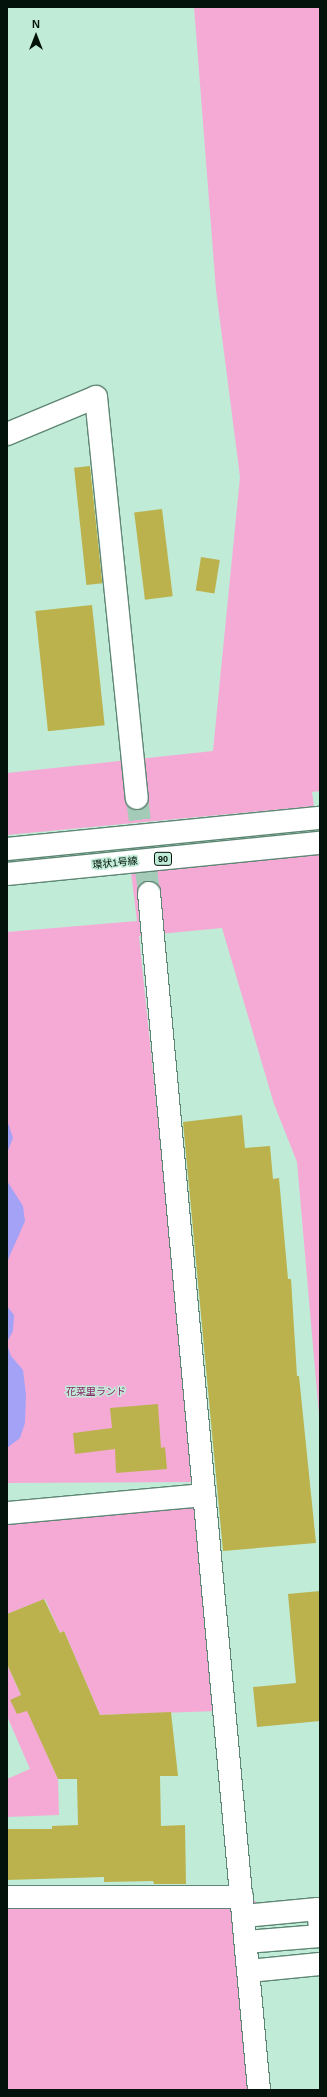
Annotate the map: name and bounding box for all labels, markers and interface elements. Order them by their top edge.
north arrow [16,16,56,56]
text: N [32,18,40,30]
road number: 90 [153,852,173,866]
street label: 環状1号線 [92,855,138,871]
park label: 花菜里ランド [66,1386,126,1398]

